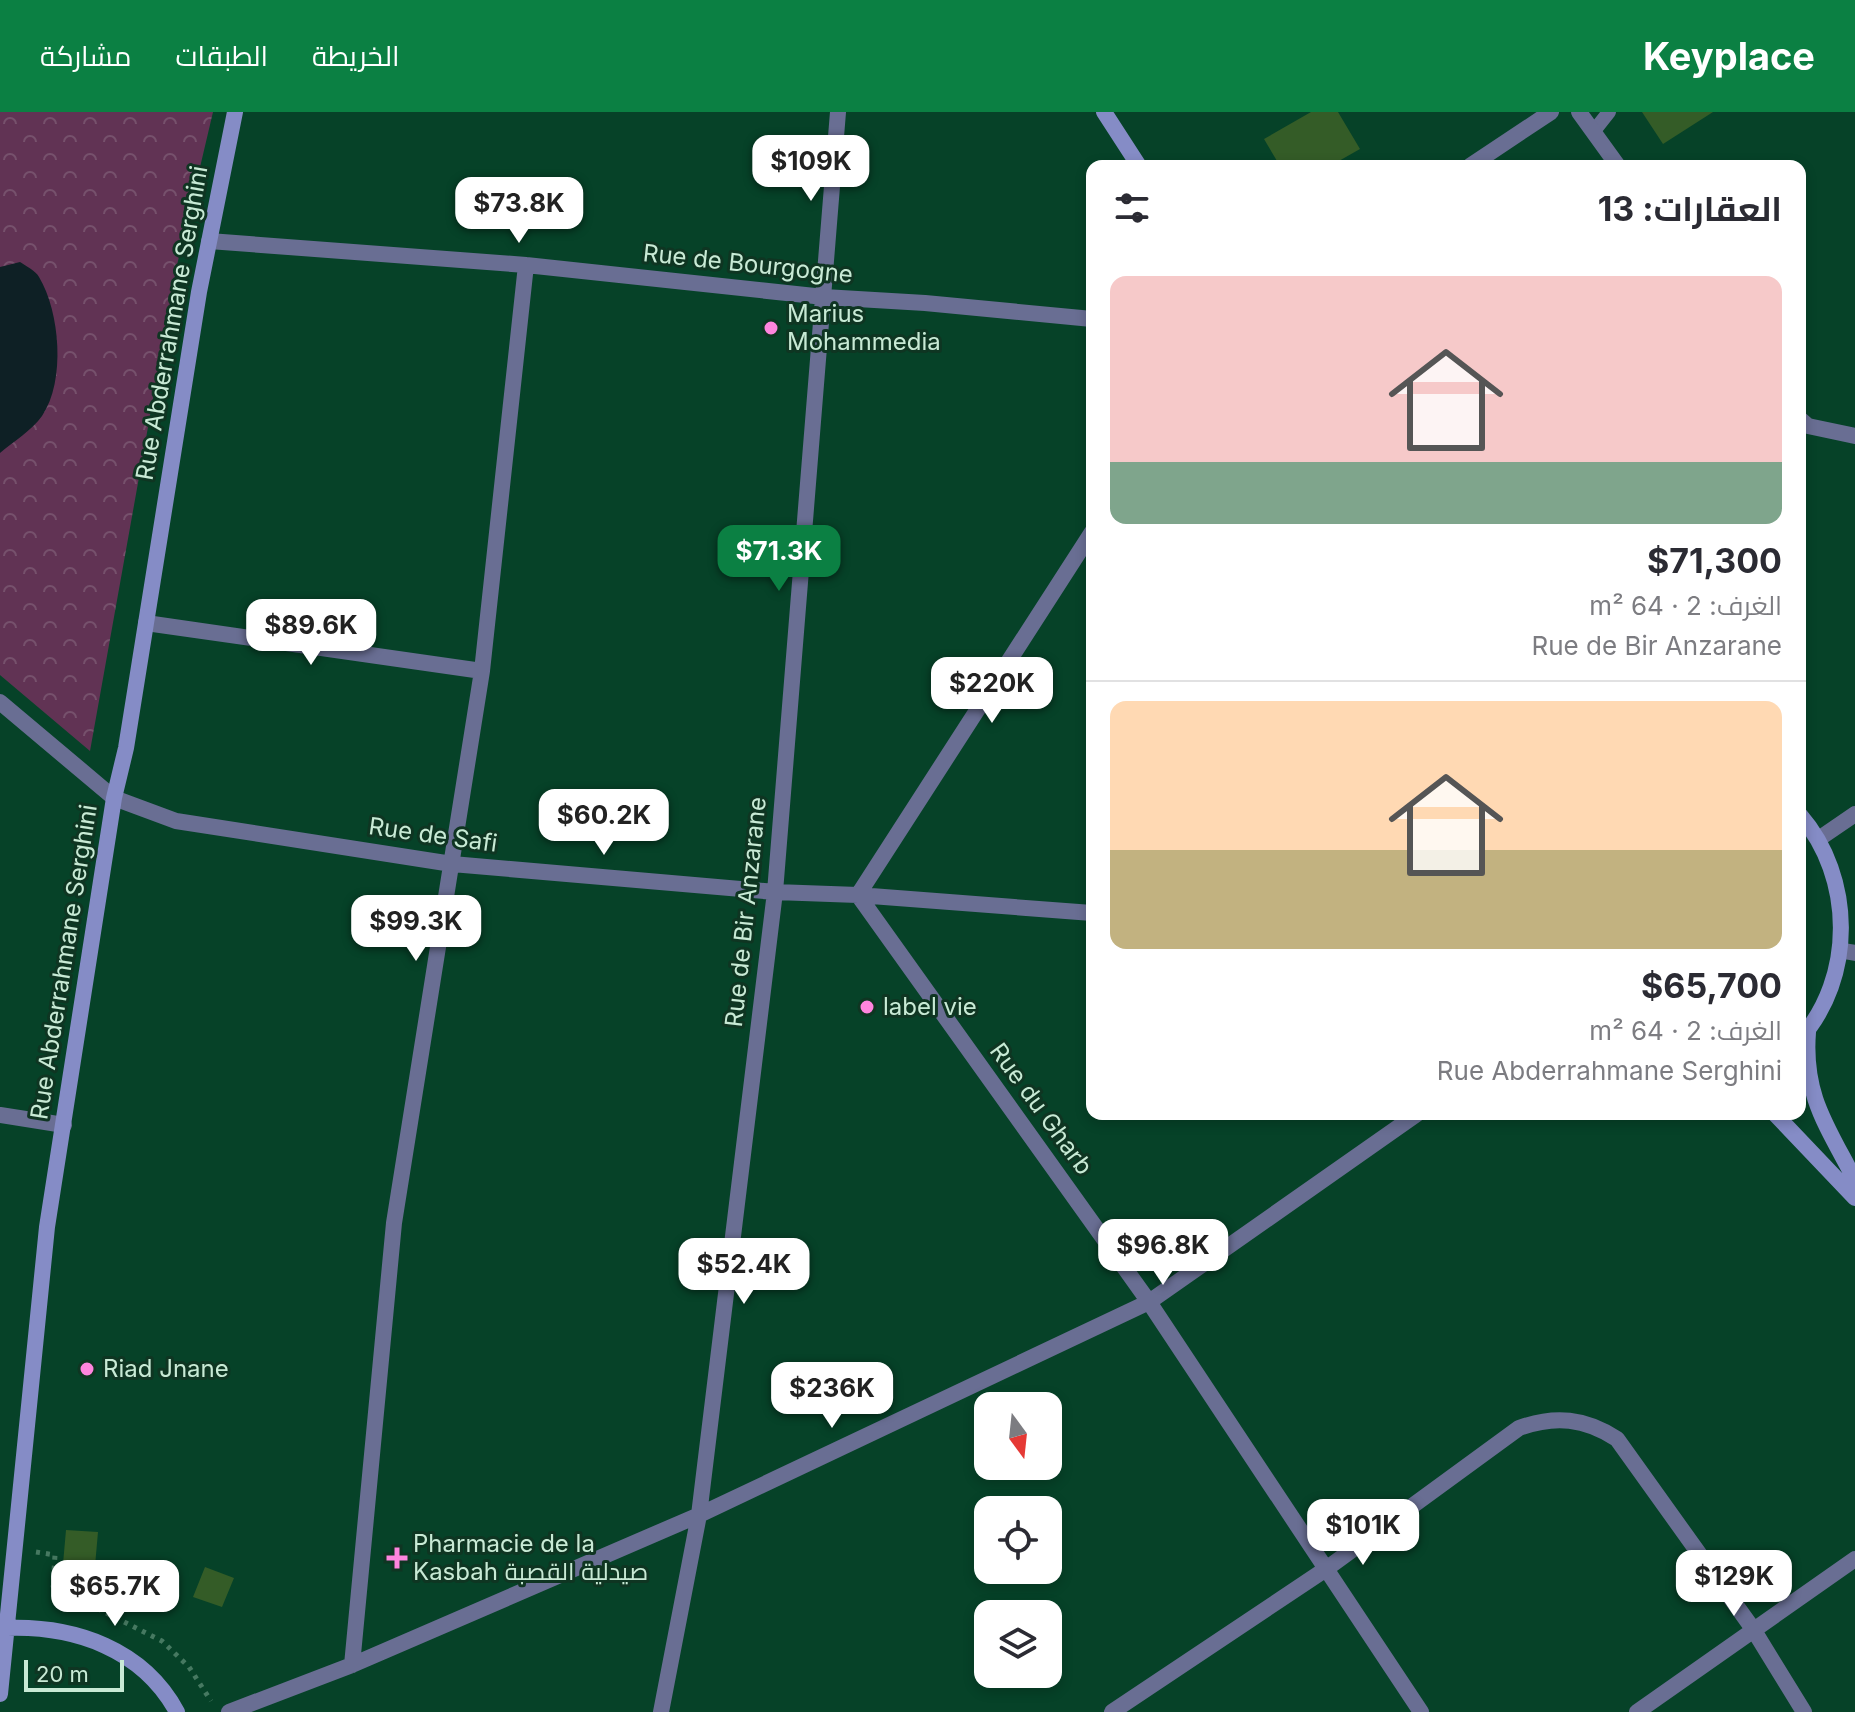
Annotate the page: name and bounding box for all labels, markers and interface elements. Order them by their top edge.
text: Keyplace [1643,33,1815,79]
text: مشاركة [40,39,131,73]
text: الطبقات [175,39,268,73]
text: الخريطة [312,39,399,73]
pin: $109K [755,135,867,203]
text: $109K [770,145,852,176]
street label: Rue Abderrahmane Serghini [130,164,213,482]
pin: $73.8K [454,177,584,245]
icon: filters [1110,186,1154,230]
text: $73.8K [473,187,565,218]
text: العقارات: 13 [1598,188,1782,229]
street label: Rue de Bourgogne [642,238,854,289]
place label: Marius Mohammedia [787,299,941,356]
marker: Marius Mohammedia [762,319,780,337]
icon: home [1374,328,1518,472]
pin: $71.3K [714,525,844,593]
text: $71.3K [736,535,822,566]
text: $71,300 [1647,540,1782,581]
text: الغرف: 2 · 64 m² [1589,590,1782,621]
pin: $89.6K [246,599,376,667]
text: $89.6K [264,609,358,640]
text: Rue de Bir Anzarane [1531,630,1782,661]
pin: $220K [936,657,1048,725]
text: $220K [949,667,1035,698]
icon: home [1374,753,1518,897]
pin: $60.2K [539,789,669,857]
street label: Rue de Bir Anzarane [719,795,772,1028]
text: $60.2K [557,799,651,830]
street label: Rue Abderrahmane Serghini [24,802,103,1122]
street label: Rue de Safi [367,811,499,858]
pin: $99.3K [351,895,481,963]
text: $99.3K [369,905,463,936]
text: $65,700 [1641,965,1782,1006]
place label: label vie [883,992,977,1021]
marker: label vie [858,998,876,1016]
text: الغرف: 2 · 64 m² [1589,1015,1782,1046]
street label: Rue du Gharb [984,1037,1099,1180]
text: Rue Abderrahmane Serghini [1437,1055,1782,1086]
pin: $96.8K [1098,1219,1228,1287]
text: $96.8K [1116,1229,1210,1260]
pin: $52.4K [679,1238,809,1306]
text: $52.4K [697,1248,792,1279]
place label: Riad Jnane [103,1354,229,1383]
marker: Riad Jnane [78,1360,96,1378]
pin: $236K [776,1362,888,1430]
text: $236K [789,1372,875,1403]
north arrow [974,1392,1062,1480]
map controls [974,1392,1062,1688]
button: locate [974,1496,1062,1584]
pin: $101K [1307,1499,1419,1567]
text: $101K [1325,1509,1401,1540]
place label: Pharmacie de la Kasbah صيدلية القصبة [413,1529,648,1586]
marker: Pharmacie de la Kasbah صيدلية القصبة [388,1549,406,1567]
pin: $129K [1678,1550,1790,1618]
pin: $65.7K [50,1560,180,1628]
text: $129K [1694,1560,1774,1591]
text: $65.7K [69,1570,161,1601]
button: layers [974,1600,1062,1688]
scale bar [24,1656,124,1692]
text: 20 m [36,1661,89,1687]

